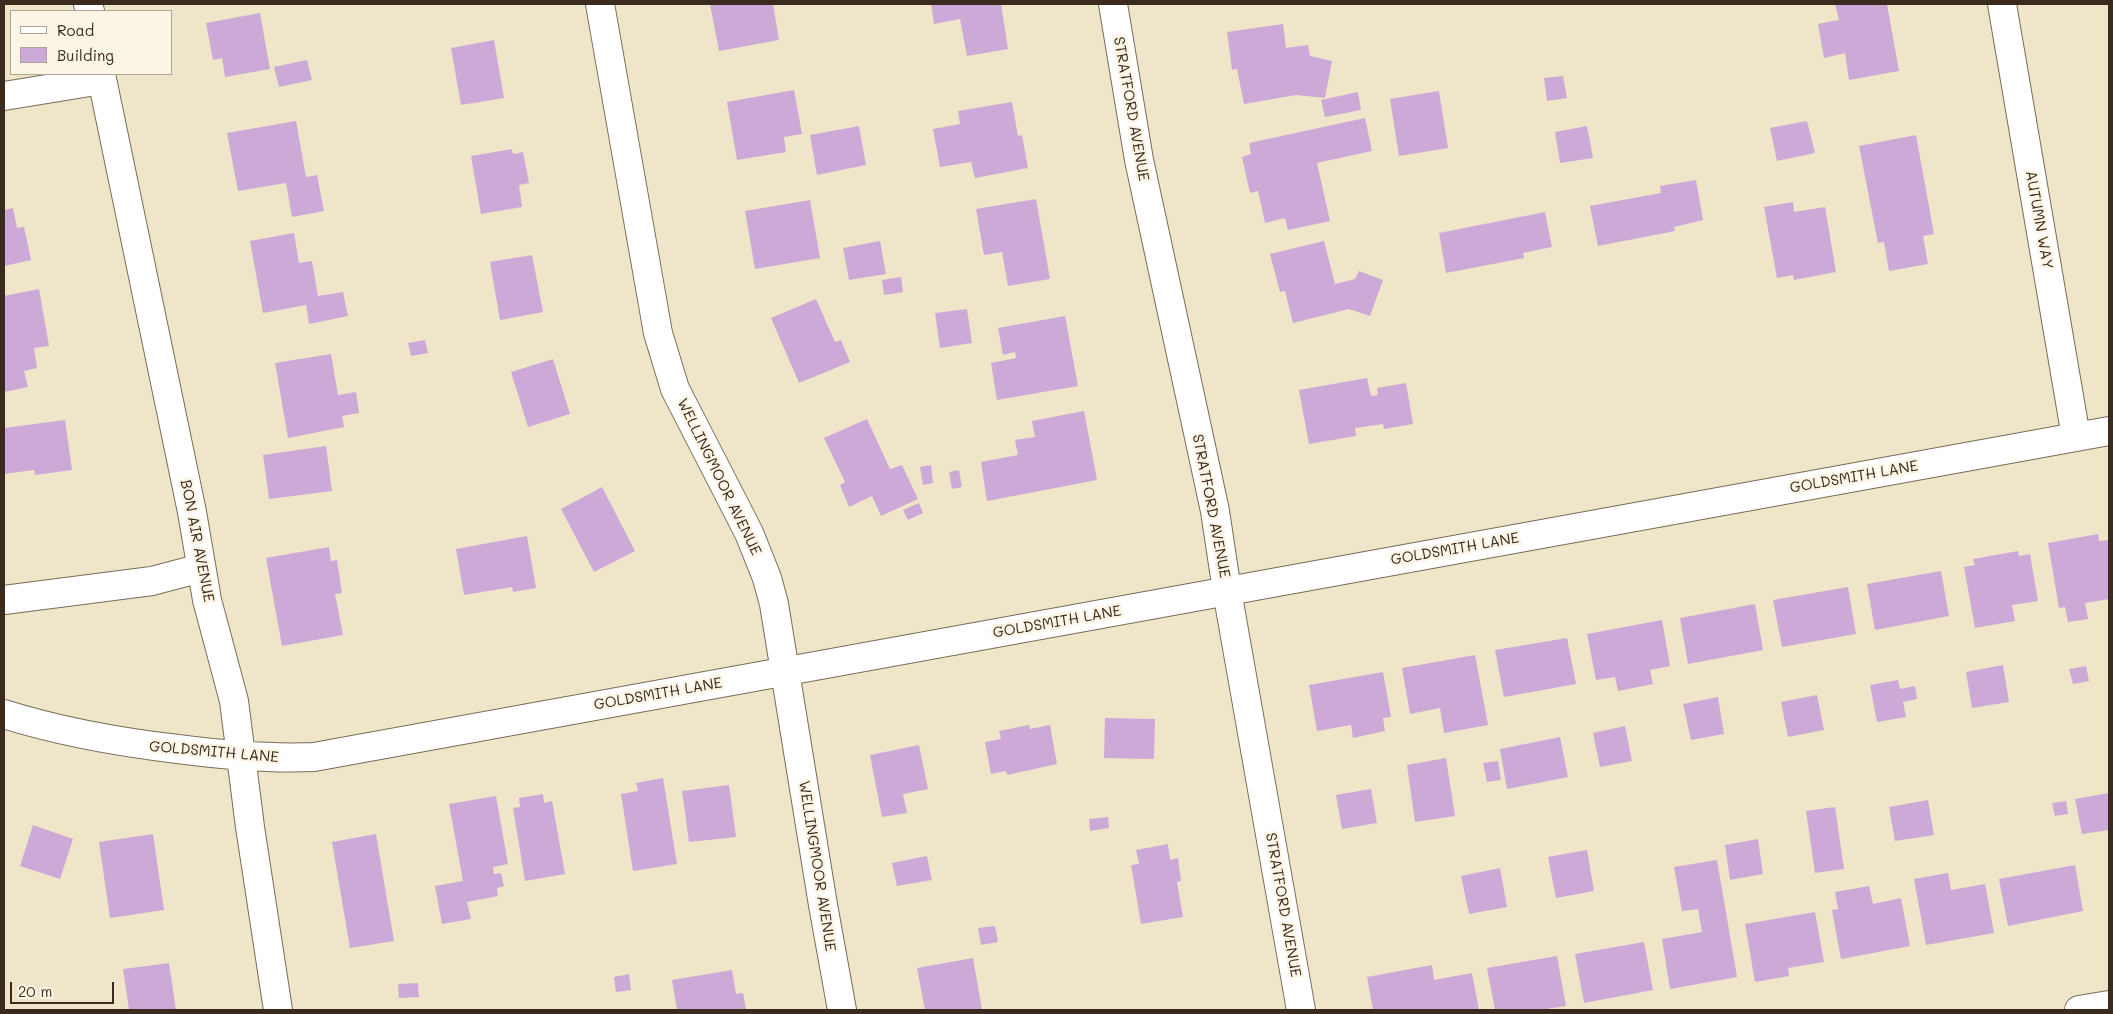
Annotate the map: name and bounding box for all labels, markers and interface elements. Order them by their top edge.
legend [10,10,172,75]
text: Road [57,20,94,40]
street label: STRATFORD AVENUE [1109,35,1153,183]
text: Building [57,45,114,65]
street label: AUTUMN WAY [2021,169,2057,271]
street label: WELLINGMOOR AVENUE [673,396,765,558]
street label: STRATFORD AVENUE [1188,433,1234,579]
street label: GOLDSMITH LANE [1788,457,1920,497]
street label: BON AIR AVENUE [176,478,218,604]
street label: GOLDSMITH LANE [1389,529,1521,569]
street label: GOLDSMITH LANE [991,602,1123,642]
street label: GOLDSMITH LANE [592,674,724,714]
street label: GOLDSMITH LANE [148,737,280,767]
street label: WELLINGMOOR AVENUE [795,779,839,953]
street label: STRATFORD AVENUE [1261,831,1305,979]
scale bar [12,972,116,1004]
text: 20 m [18,981,52,1001]

